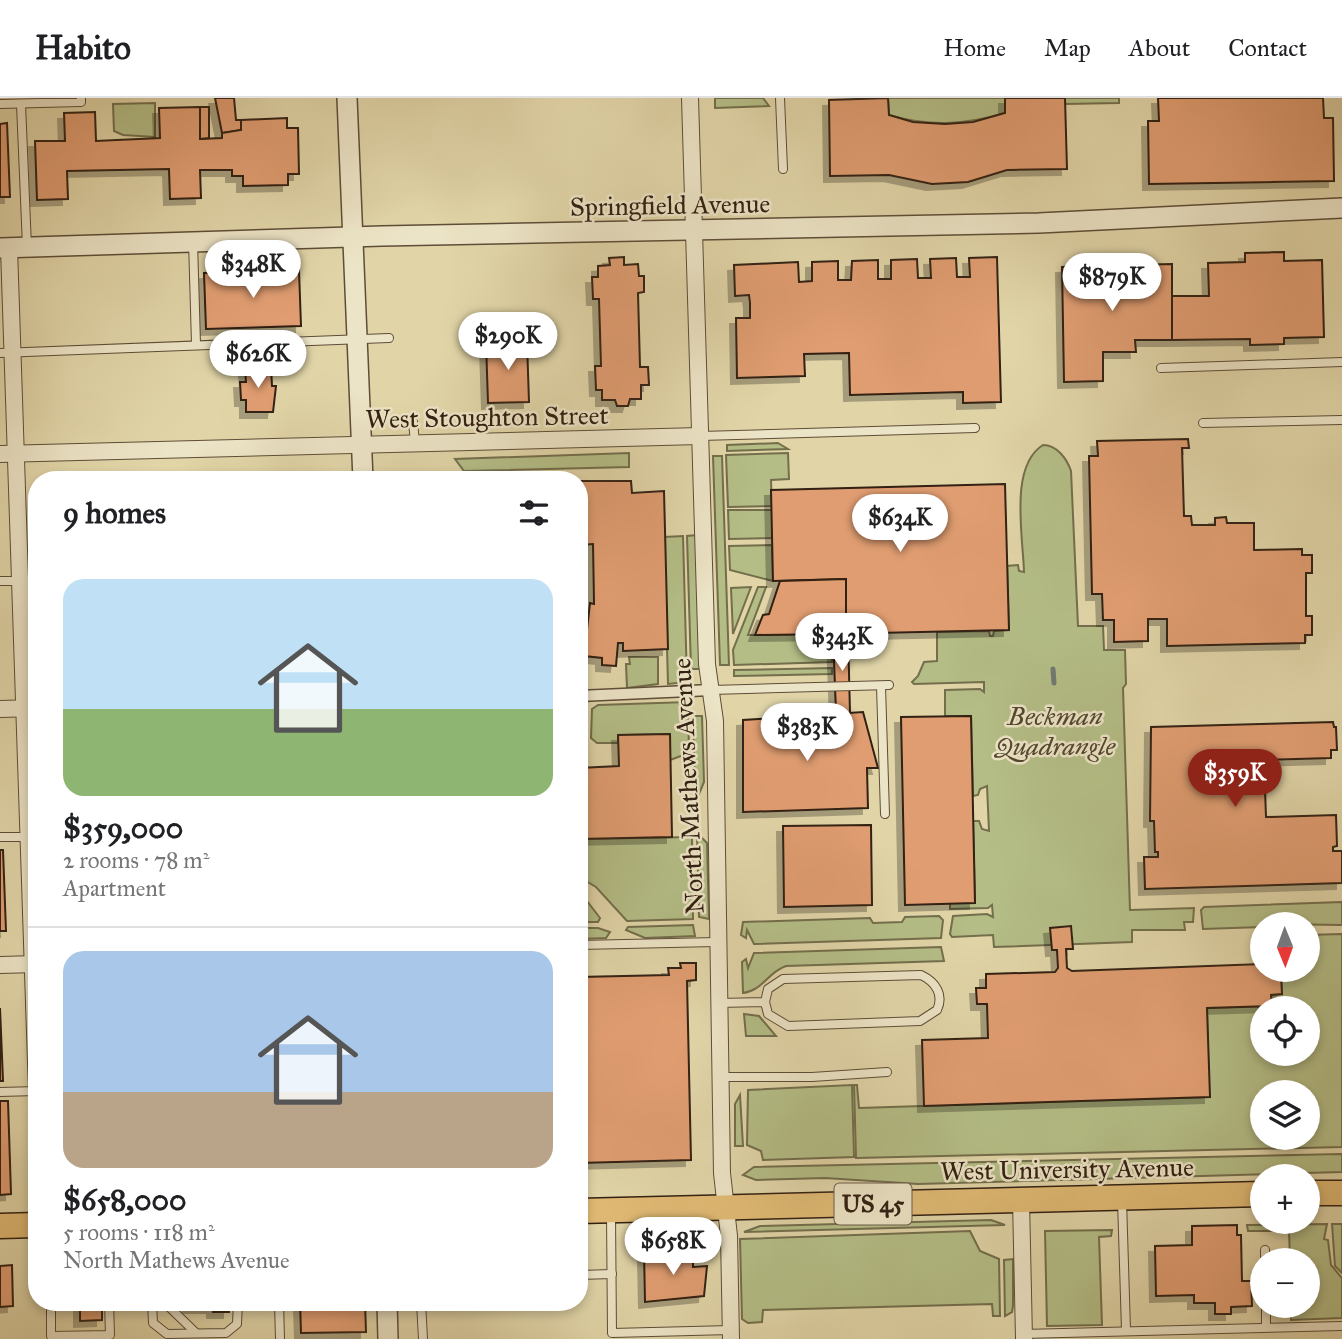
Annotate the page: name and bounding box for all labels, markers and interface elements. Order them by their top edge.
text: Habito [35,28,131,68]
text: Home [943,33,1006,63]
text: Map [1044,33,1091,63]
text: About [1129,33,1190,63]
text: Contact [1228,33,1307,63]
street label: Springfield Avenue [569,187,771,223]
pin: $348K [204,240,302,300]
text: $348K [221,249,285,277]
pin: $879K [1063,254,1161,313]
text: $879K [1079,262,1145,290]
pin: $290K [459,313,557,372]
text: $290K [474,321,542,349]
pin: $626K [209,330,307,390]
text: $626K [225,339,291,367]
street label: West Stoughton Street [365,399,609,435]
icon: filters [515,494,553,532]
pin: $634K [851,494,949,554]
text: 9 homes [63,495,166,531]
text: $634K [868,503,932,531]
pin: $343K [793,614,891,673]
text: $343K [811,622,873,650]
icon: home [245,625,371,751]
street label: North Mathews Avenue [665,657,711,915]
park label: Beckman Quadrangle [993,700,1116,762]
pin: $383K [758,704,856,763]
text: $383K [777,712,837,740]
pin: $359K [1186,750,1284,809]
text: $359K [1204,758,1266,786]
text: $359,000 [63,810,183,846]
text: 2 rooms · 78 m² [63,846,209,874]
text: Apartment [63,874,166,902]
north arrow [1250,912,1320,982]
map controls [1250,912,1320,1318]
button: locate [1250,996,1320,1066]
icon: home [245,997,371,1123]
button: layers [1250,1080,1320,1150]
street label: West University Avenue [940,1151,1194,1187]
button: + [1250,1164,1320,1234]
text: $658,000 [63,1182,186,1218]
road number: US 45 [834,1184,912,1224]
text: 5 rooms · 118 m² [63,1218,215,1246]
pin: $658K [624,1218,722,1277]
text: $658K [641,1226,705,1254]
text: North Mathews Avenue [63,1246,290,1274]
button: − [1250,1248,1320,1318]

